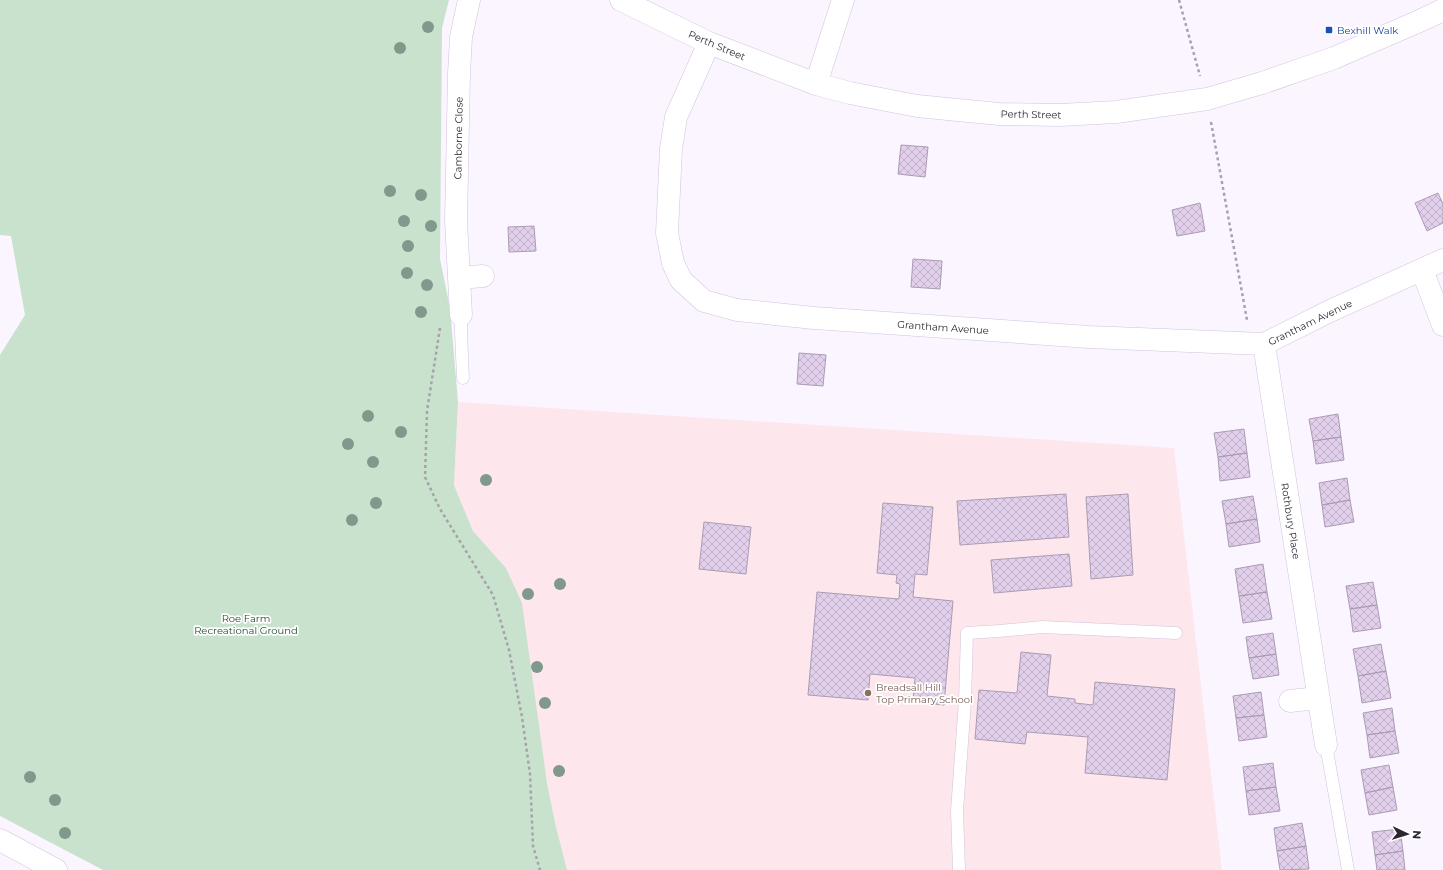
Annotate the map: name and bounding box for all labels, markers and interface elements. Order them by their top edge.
place label: Bexhill Walk [1337,24,1398,37]
marker: Bexhill Walk [1324,25,1334,35]
street label: Perth Street [686,28,747,63]
street label: Camborne Close [451,96,466,180]
street label: Perth Street [1000,107,1062,122]
street label: Grantham Avenue [1266,297,1354,348]
street label: Grantham Avenue [897,318,989,337]
street label: Rothbury Place [1278,482,1303,560]
park label: Roe Farm Recreational Ground [194,612,298,637]
place label: Breadsall Hill Top Primary School [876,681,973,706]
marker: Breadsall Hill Top Primary School [863,688,873,698]
north arrow [1387,814,1427,854]
text: N [1410,830,1424,840]

